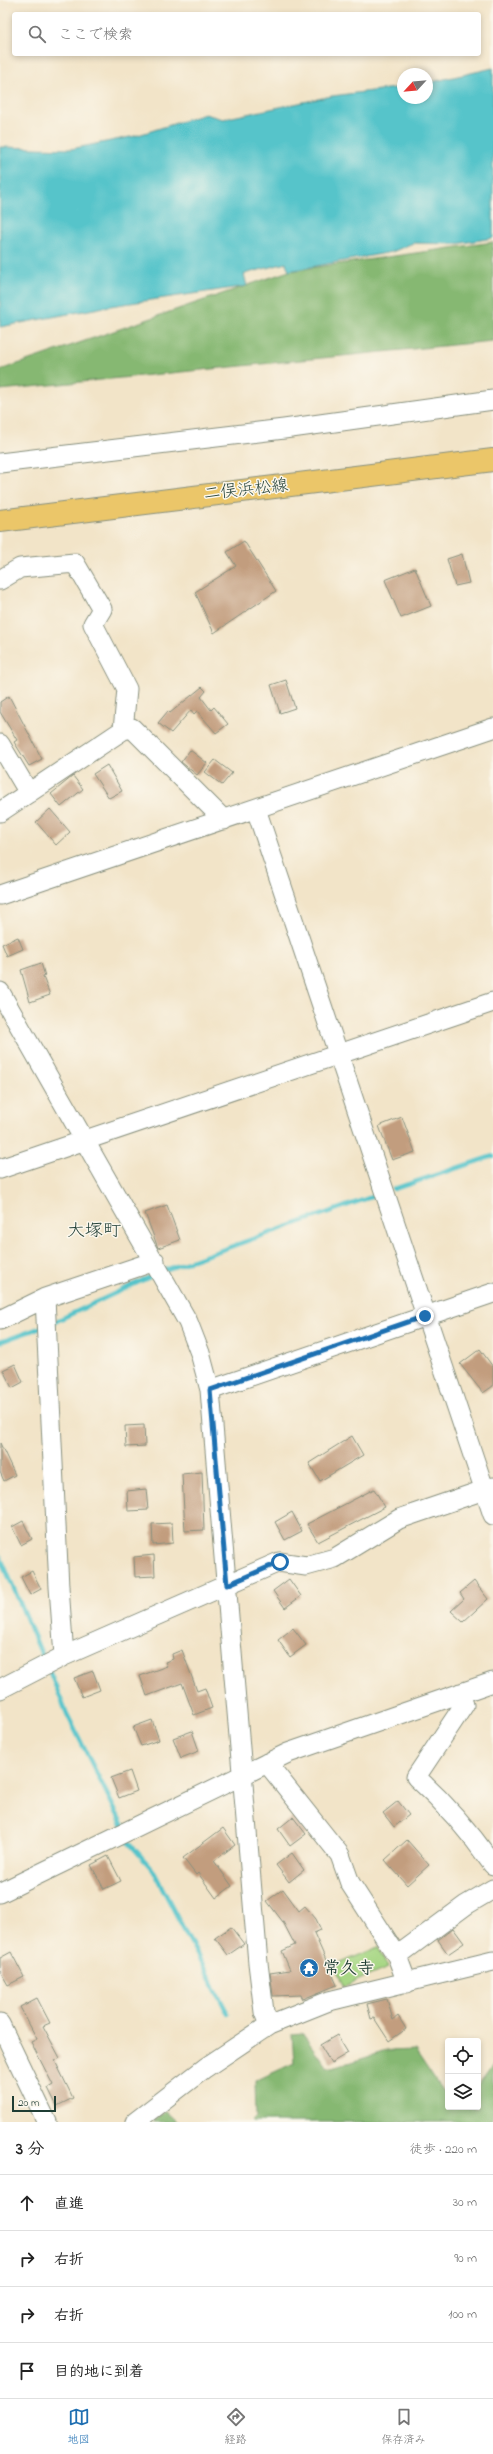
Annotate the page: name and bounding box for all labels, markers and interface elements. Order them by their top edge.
search box [12,12,481,56]
icon: search [26,23,48,45]
text: ここで検索 [58,24,133,46]
north arrow [397,68,433,104]
street label: 二俣浜松線 [202,473,290,507]
district label: 大塚町 [67,1219,121,1245]
route end [416,1307,434,1325]
route start [271,1553,289,1571]
place label: 常久寺 [323,1956,374,1981]
temple icon: 常久寺 [298,1957,320,1979]
map controls [445,2038,481,2110]
button: locate [445,2038,481,2074]
button: layers [445,2074,481,2110]
scale bar [12,2094,56,2113]
text: 20 m [18,2095,40,2111]
text: 3 分 [16,2137,44,2162]
text: 徒歩 · 220 m [410,2140,477,2159]
icon: ahead [16,2192,38,2214]
text: 直進 [54,2193,84,2215]
text: 30 m [453,2193,477,2212]
icon: right [16,2248,38,2270]
text: 右折 [54,2249,84,2271]
text: 90 m [454,2249,477,2268]
icon: right [16,2304,38,2326]
text: 右折 [54,2305,84,2327]
text: 100 m [448,2305,477,2324]
icon: arrive [16,2360,38,2382]
text: 目的地に到着 [54,2361,144,2383]
tab: 地図 [68,2406,90,2448]
tab: 経路 [225,2406,247,2448]
tab: 保存済み [382,2406,426,2448]

